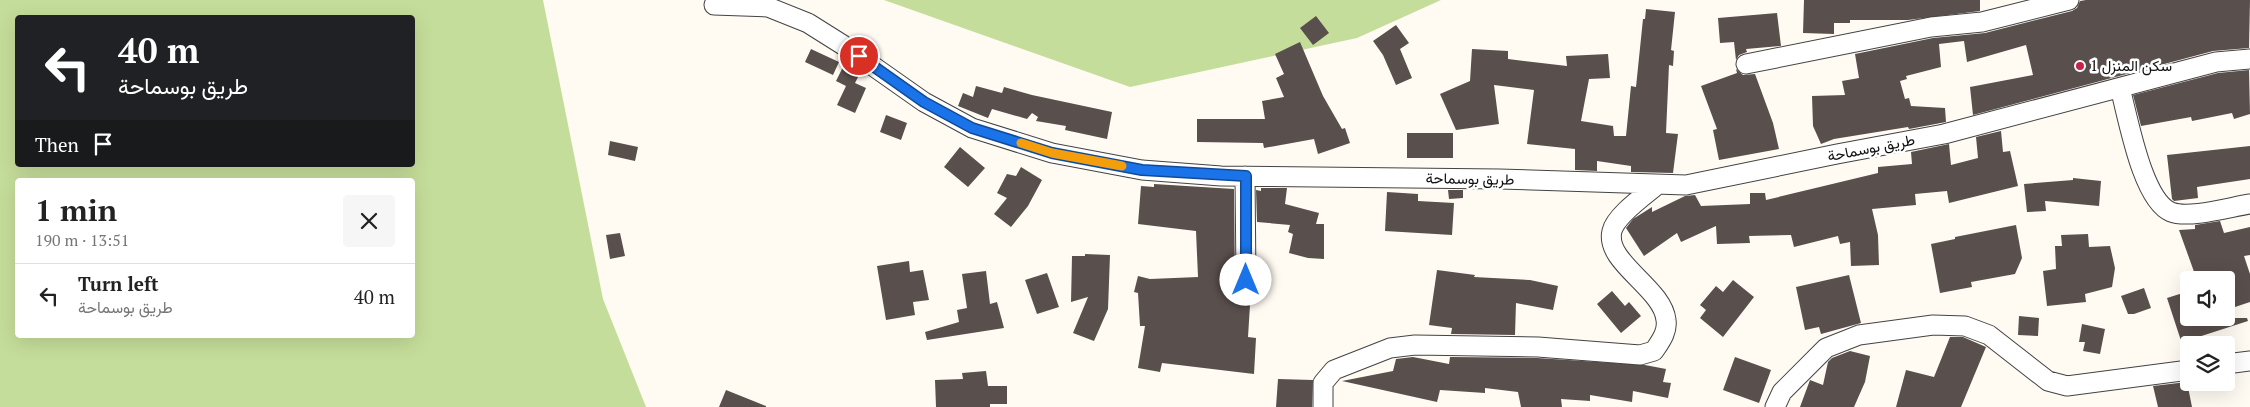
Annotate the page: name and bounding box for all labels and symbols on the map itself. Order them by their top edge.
pin [838,35,880,77]
place label: سكن المنزل 1 [2090,55,2172,76]
marker: سكن المنزل 1 [2074,60,2086,72]
street label: طريق بوسماحة [1825,129,1917,166]
street label: طريق بوسماحة [1425,167,1515,190]
position arrow [1219,253,1271,305]

